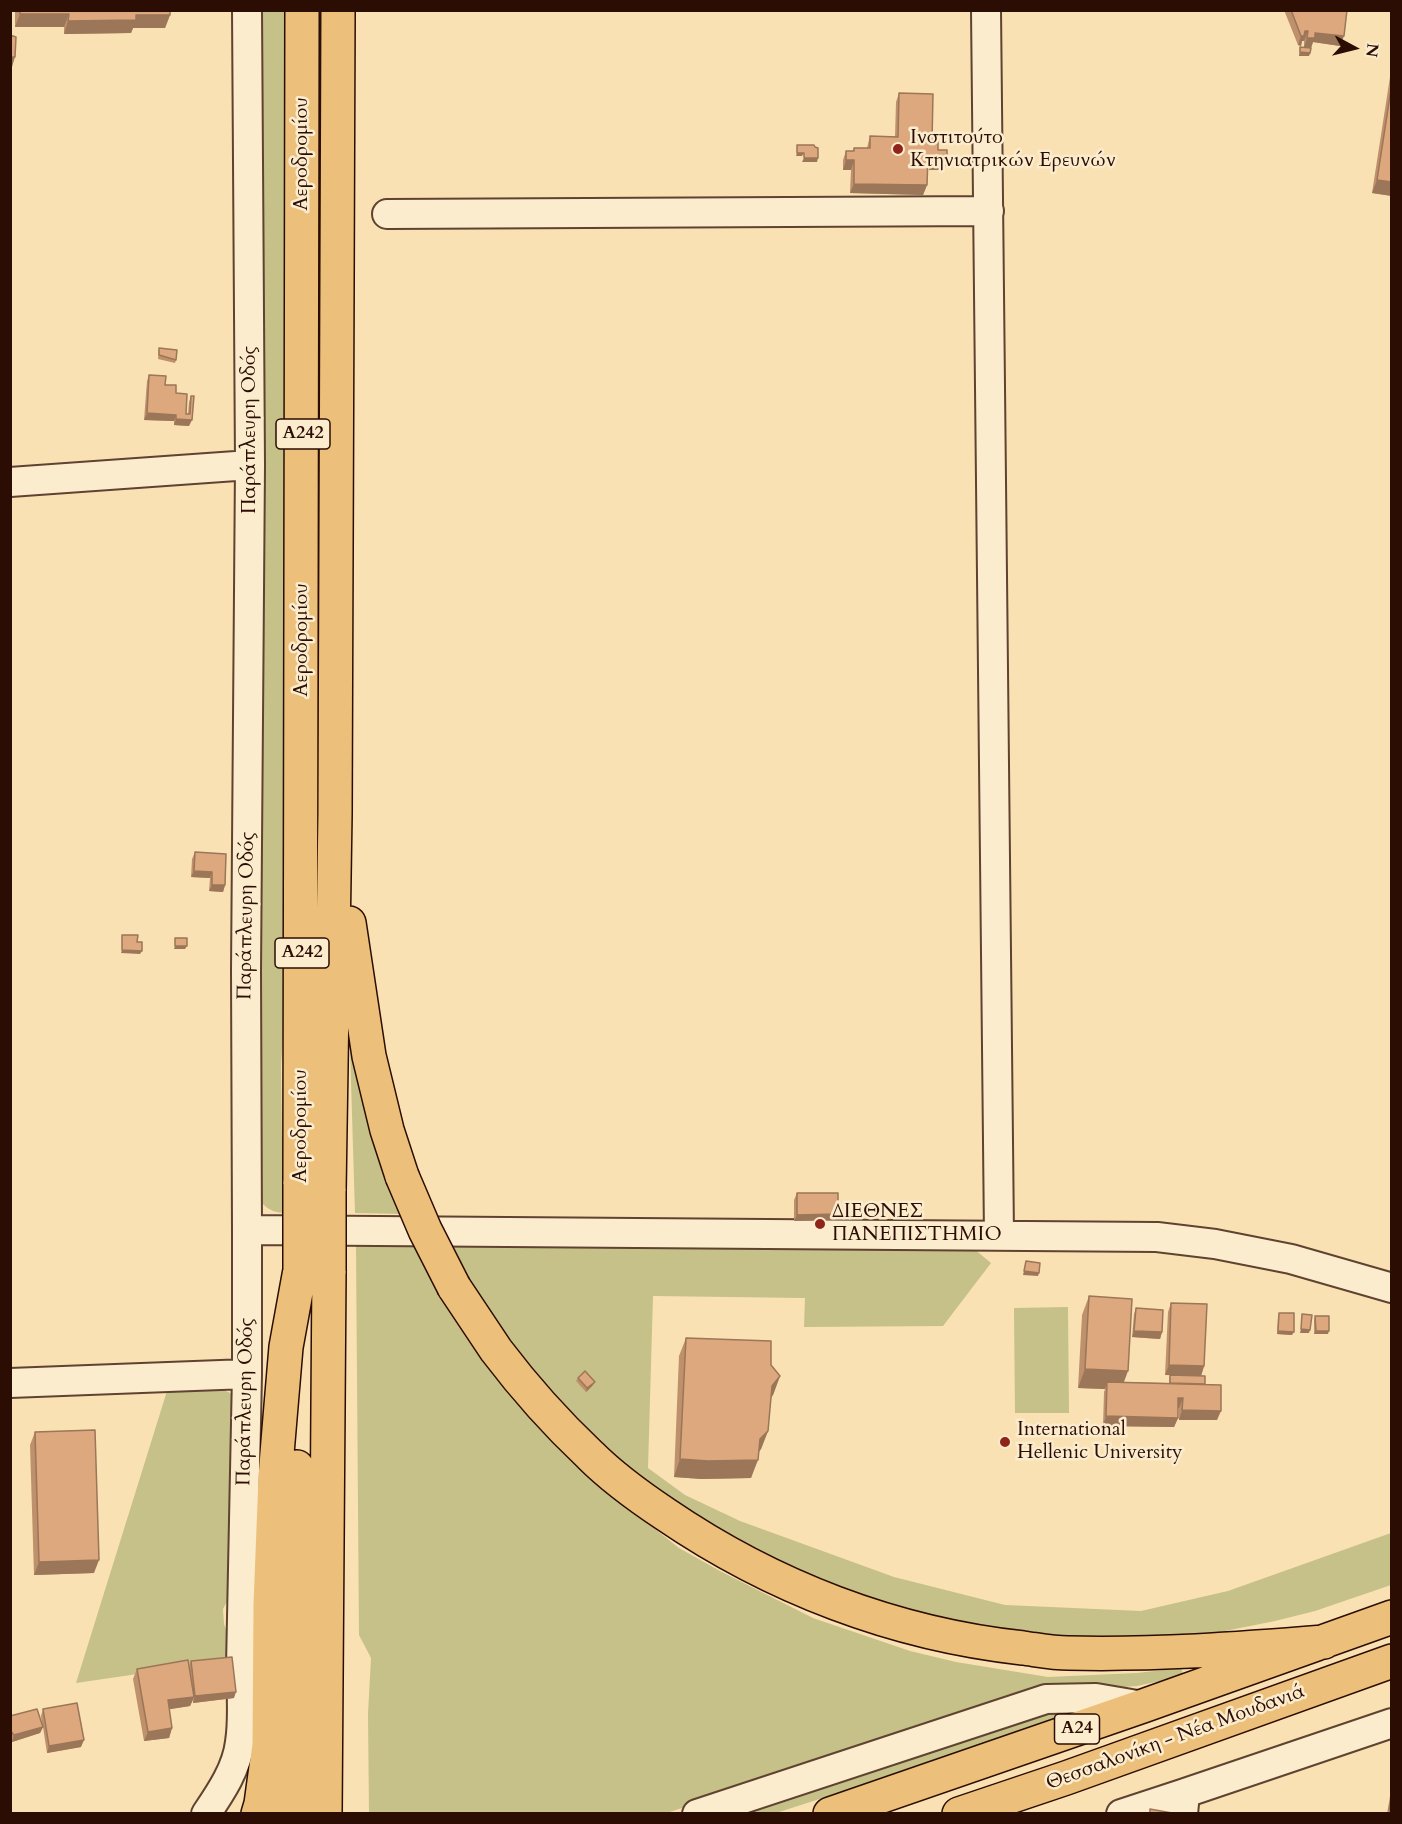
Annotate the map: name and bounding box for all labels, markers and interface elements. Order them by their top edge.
north arrow [1324,18,1384,78]
text: N [1360,42,1384,58]
street label: Αεροδρομίου [290,97,314,211]
place label: Ινστιτούτο Κτηνιατρικών Ερευνών [910,126,1116,173]
marker: Ινστιτούτο Κτηνιατρικών Ερευνών [891,142,905,156]
street label: Παράπλευρη Οδός [238,346,262,514]
road number: Α242 [276,419,330,449]
street label: Αεροδρομίου [290,583,314,697]
street label: Παράπλευρη Οδός [234,832,260,1000]
road number: Α242 [275,938,329,968]
street label: Αεροδρομίου [289,1069,313,1183]
place label: ΔΙΕΘΝΕΣ ΠΑΝΕΠΙΣΤΗΜΙΟ [832,1200,1002,1247]
marker: ΔΙΕΘΝΕΣ ΠΑΝΕΠΙΣΤΗΜΙΟ [813,1217,827,1231]
street label: Παράπλευρη Οδός [233,1318,259,1486]
place label: International Hellenic University [1017,1418,1183,1465]
marker: International Hellenic University [998,1435,1012,1449]
street label: Θεσσαλονίκη - Νέα Μουδανιά [1043,1680,1309,1796]
road number: Α24 [1054,1714,1100,1744]

